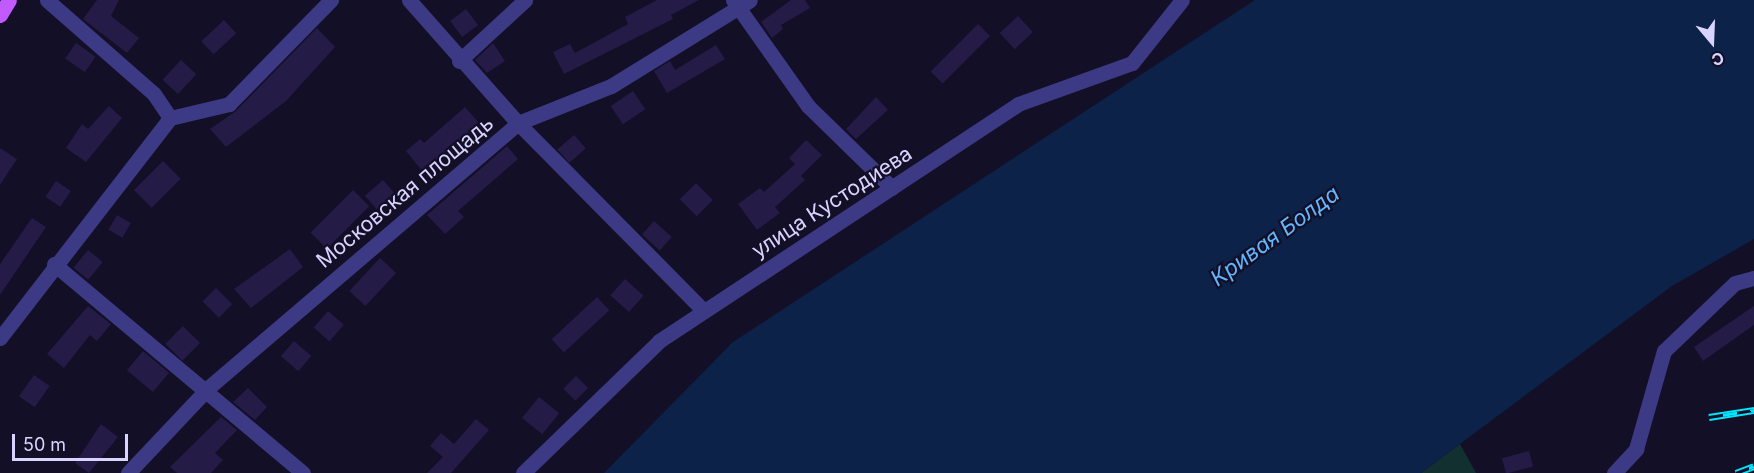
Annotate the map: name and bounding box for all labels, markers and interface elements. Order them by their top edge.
north arrow [1682,12,1742,72]
text: С [1709,48,1727,70]
street label: Московская площадь [311,111,499,273]
street label: улица Кустодиева [747,141,917,263]
water label: Кривая Болда [1205,180,1345,292]
scale bar [15,422,130,460]
text: 50 m [23,434,66,455]

